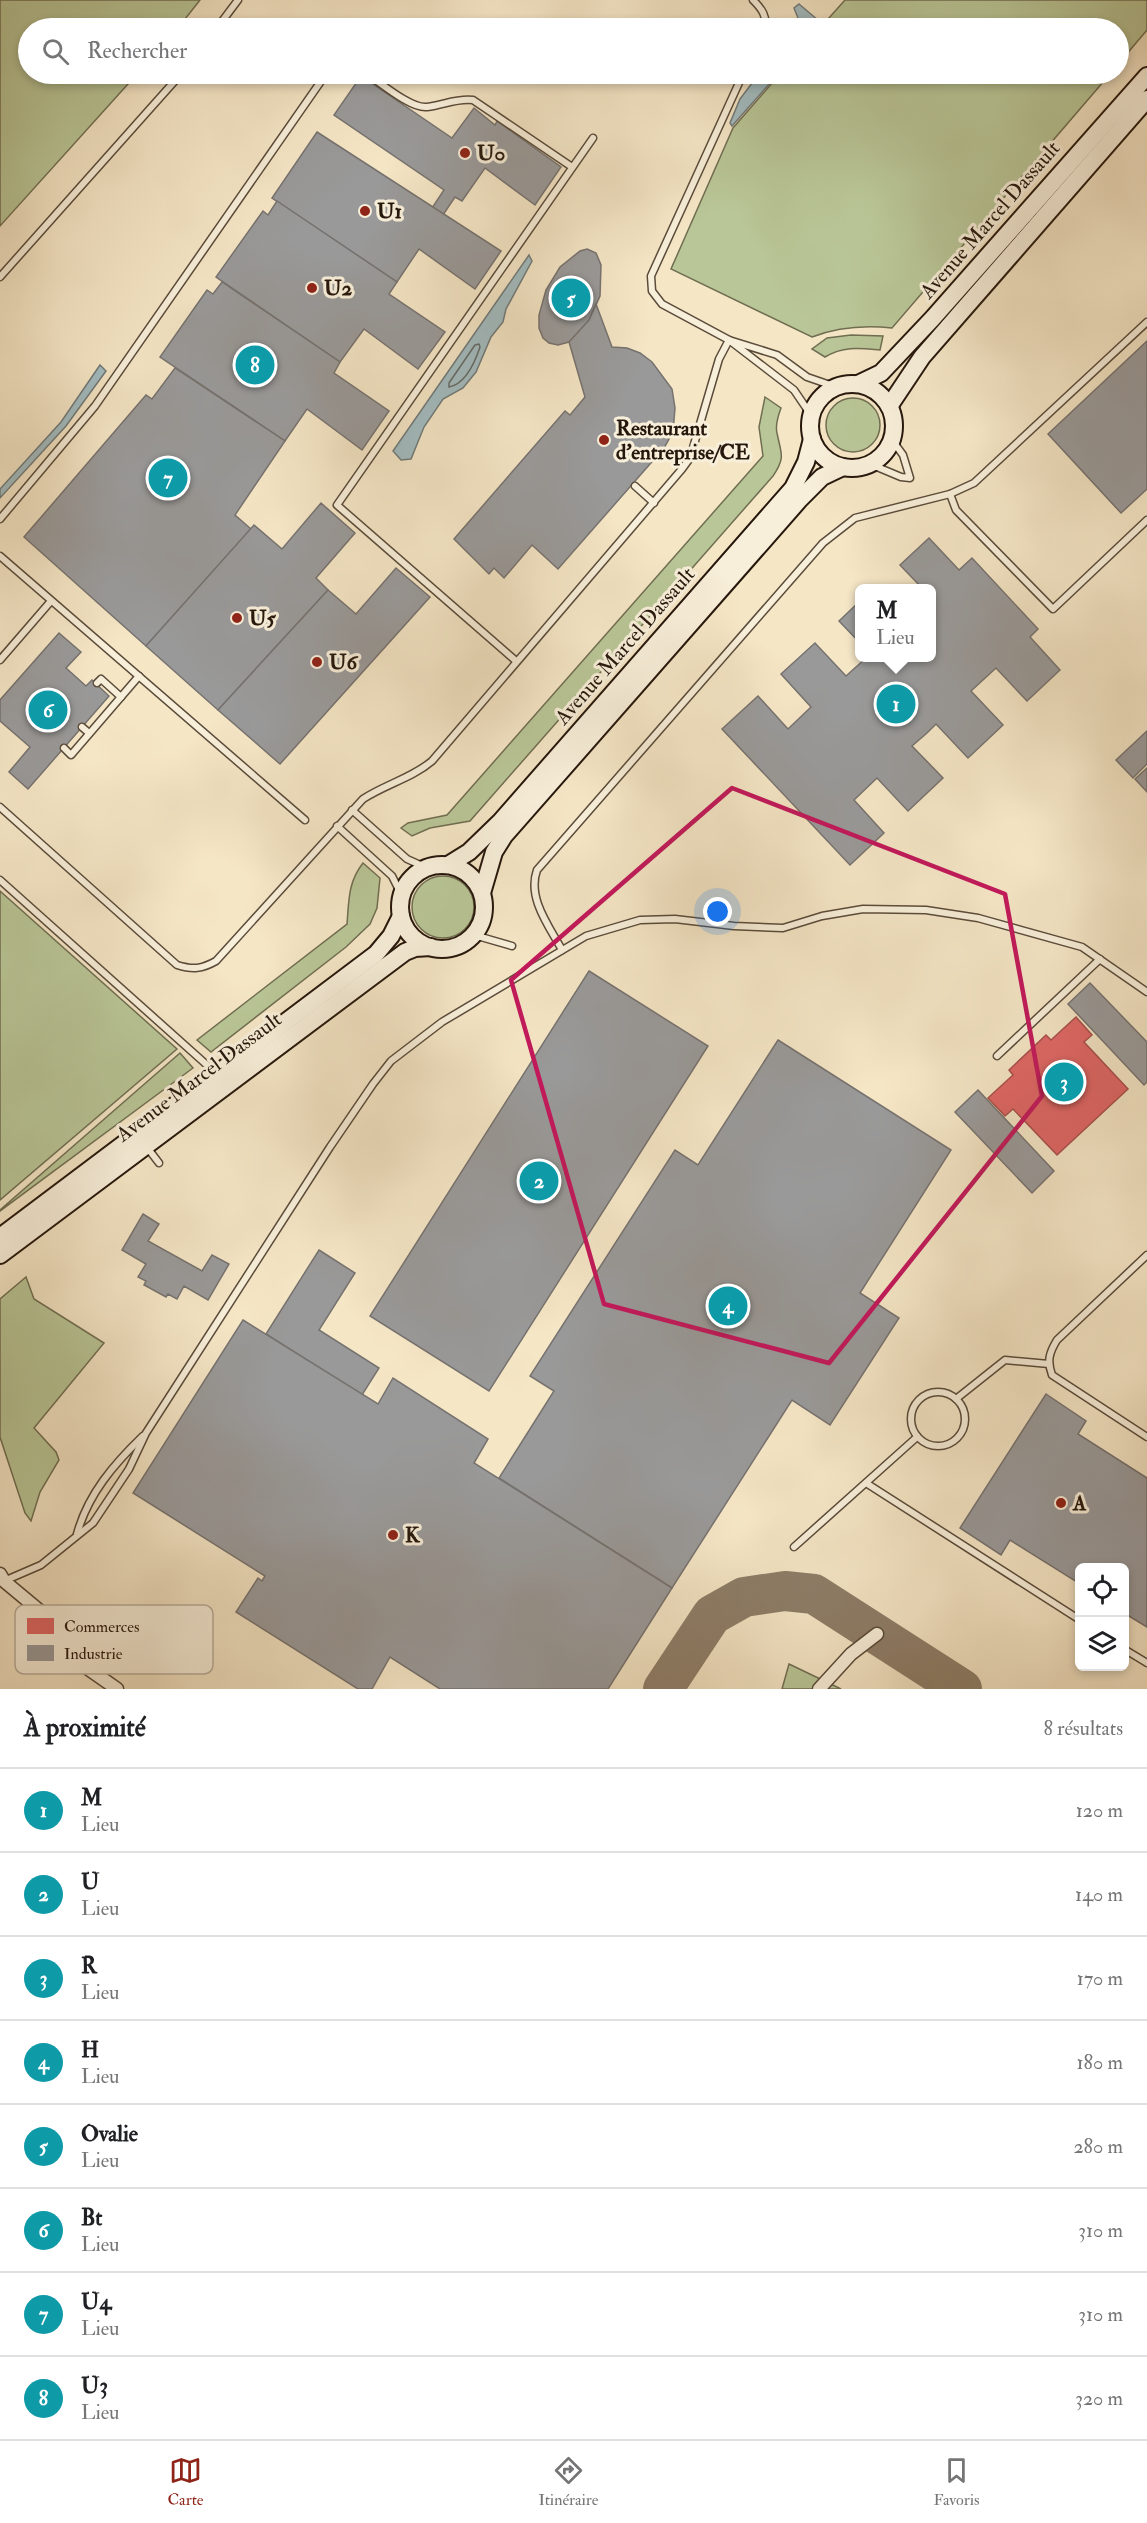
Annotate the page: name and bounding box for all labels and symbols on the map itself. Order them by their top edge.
street label: Avenue Marcel Dassault [913,135,1066,305]
place label: U0 [477,140,506,167]
marker: U0 [458,146,472,160]
place label: U1 [377,198,402,225]
marker: U1 [358,204,372,218]
place label: U2 [324,275,353,302]
pin: 5 [552,276,590,320]
marker: U2 [305,281,319,295]
pin: 8 [236,342,274,388]
place label: Restaurant d'entreprise/CE [616,415,750,466]
marker: Restaurant d'entreprise/CE [597,433,611,447]
pin: 7 [148,456,188,500]
street label: Avenue Marcel Dassault [548,561,701,731]
place label: U5 [249,605,277,632]
marker: U5 [230,611,244,625]
place label: U6 [329,649,359,676]
marker: U6 [310,655,324,669]
pin: 1 [876,682,916,726]
pin: 6 [28,688,68,732]
your location [703,897,732,926]
street label: Avenue Marcel Dassault [110,1006,287,1149]
pin: 3 [1044,1060,1084,1104]
pin: 2 [520,1158,558,1204]
pin: 4 [708,1284,748,1328]
place label: A [1072,1490,1087,1517]
marker: A [1054,1496,1068,1510]
place label: K [405,1522,421,1549]
marker: K [386,1528,400,1542]
legend [15,1605,213,1674]
text: Commerces [64,1617,139,1637]
text: Industrie [64,1644,123,1664]

